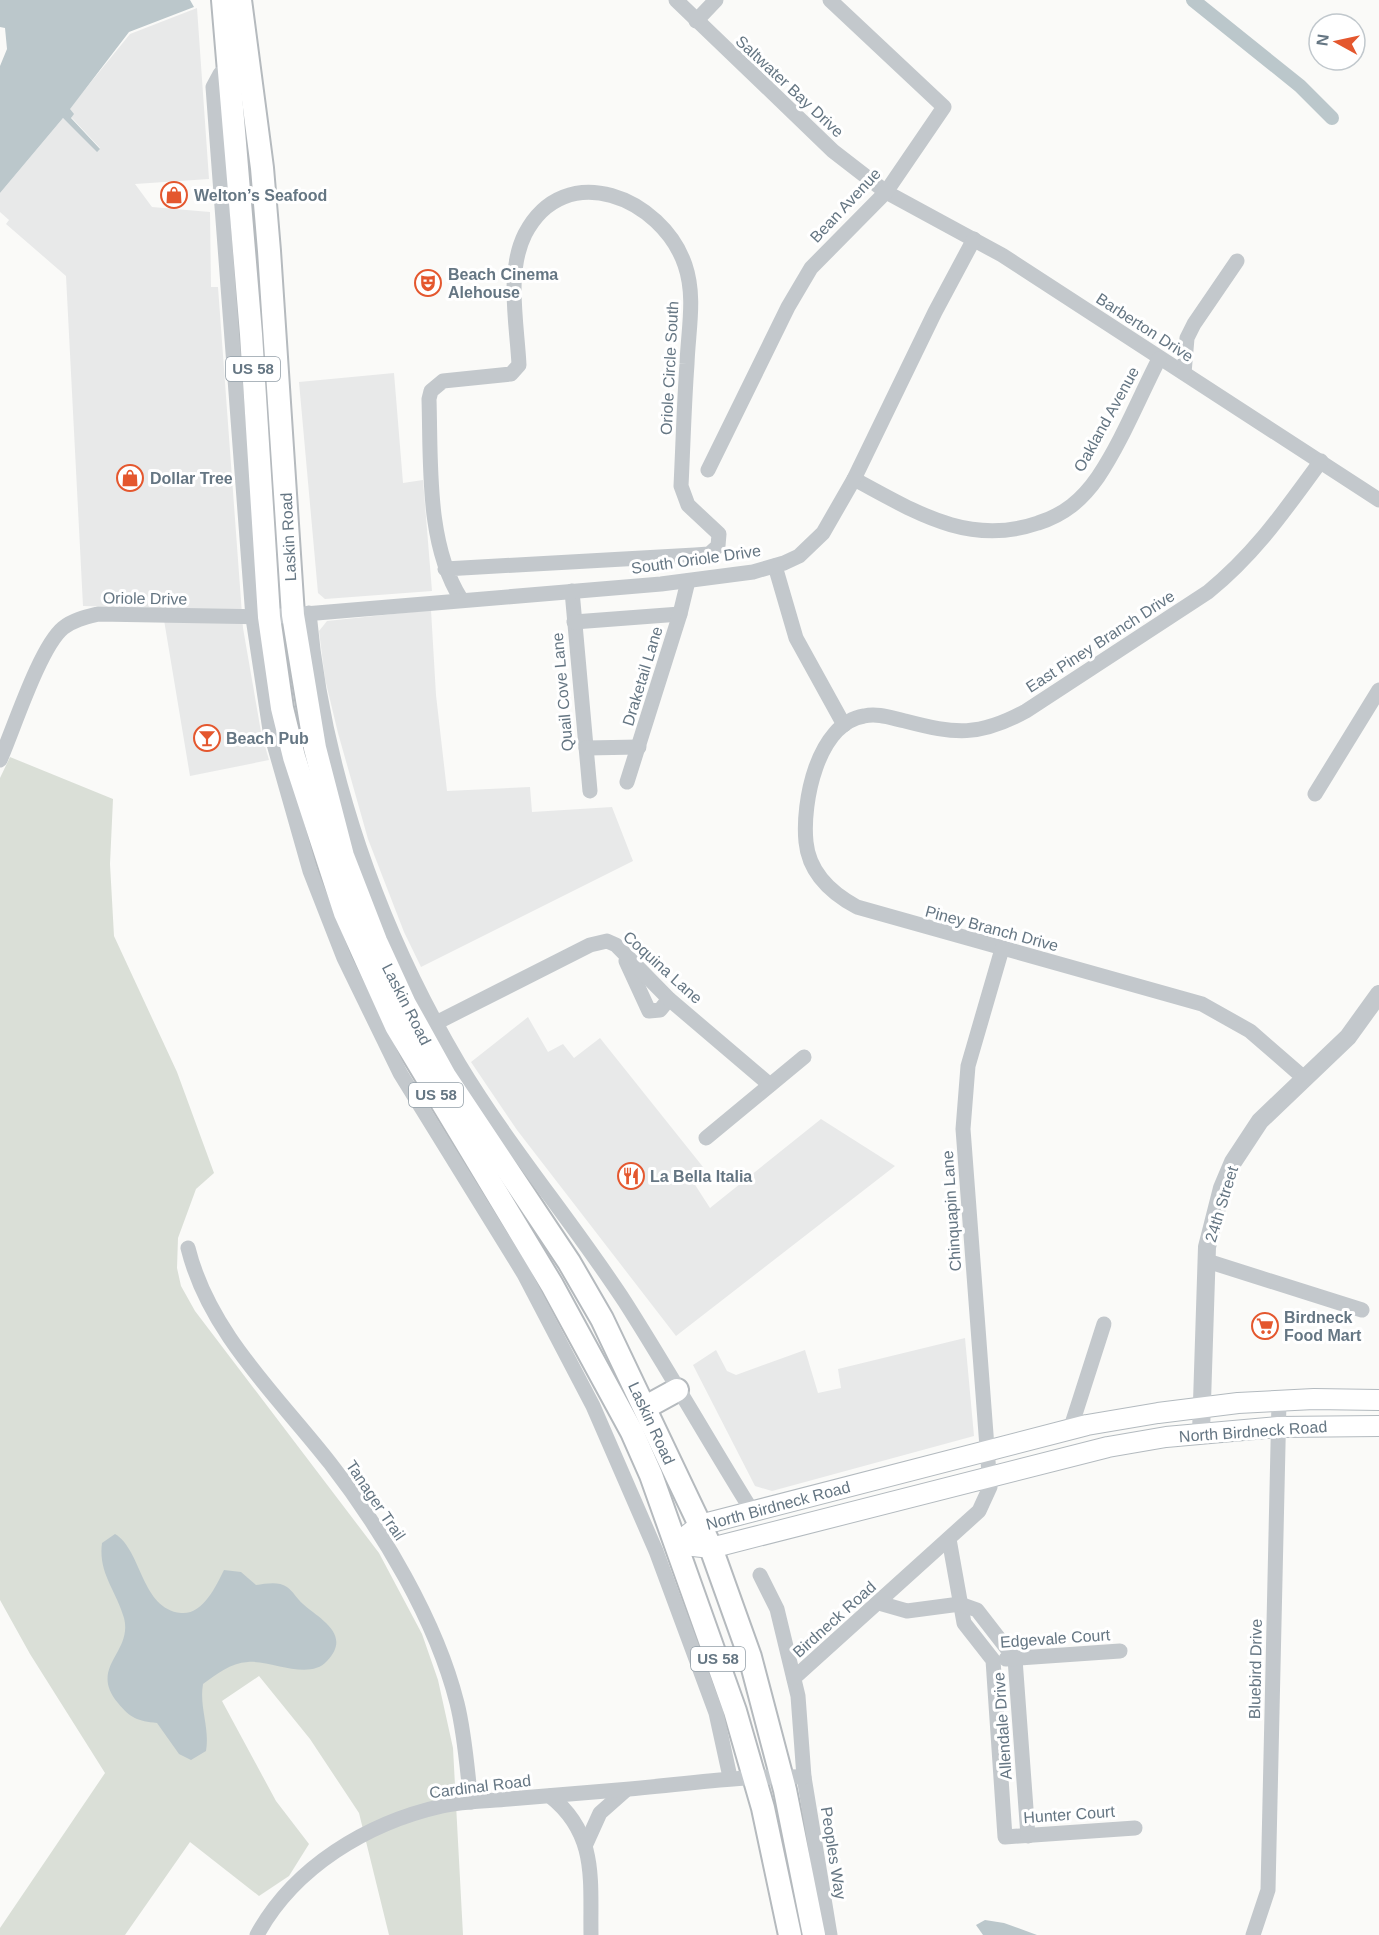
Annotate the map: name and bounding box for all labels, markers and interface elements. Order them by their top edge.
north arrow [1307,12,1367,72]
street label: Saltwater Bay Drive [732,32,847,141]
text: N [1313,33,1332,47]
street label: Bean Avenue [807,165,884,246]
shop icon: Welton’s Seafood [159,180,189,210]
place label: Welton’s Seafood [194,187,327,204]
place label: Beach Cinema Alehouse [448,266,558,301]
theatre icon: Beach Cinema Alehouse [413,268,443,298]
street label: Barberton Drive [1093,290,1196,365]
street label: Oriole Circle South [657,301,682,436]
road number: US 58 [226,357,280,381]
street label: Oakland Avenue [1071,364,1142,475]
shop icon: Dollar Tree [115,463,145,493]
place label: Dollar Tree [150,470,233,487]
street label: Laskin Road [278,492,299,582]
street label: South Oriole Drive [630,542,762,577]
street label: East Piney Branch Drive [1023,587,1178,696]
street label: Oriole Drive [103,589,187,608]
street label: Draketail Lane [619,624,666,728]
street label: Quail Cove Lane [549,632,576,752]
bar icon: Beach Pub [192,723,222,753]
place label: Beach Pub [226,730,309,747]
street label: Piney Branch Drive [924,903,1060,954]
street label: Coquina Lane [620,928,705,1007]
street label: Laskin Road [379,961,434,1048]
road number: US 58 [409,1083,463,1107]
street label: Chinquapin Lane [939,1150,964,1272]
restaurant icon: La Bella Italia [616,1161,646,1191]
street label: 24th Street [1202,1164,1241,1244]
place label: La Bella Italia [650,1168,752,1185]
place label: Birdneck Food Mart [1284,1309,1362,1344]
supermarket icon: Birdneck Food Mart [1250,1311,1280,1341]
street label: Laskin Road [625,1379,678,1467]
street label: North Birdneck Road [1178,1418,1328,1445]
street label: Tanager Trail [343,1457,408,1543]
street label: North Birdneck Road [704,1478,852,1533]
street label: Birdneck Road [790,1578,879,1661]
street label: Bluebird Drive [1246,1619,1265,1719]
street label: Edgevale Court [999,1626,1111,1651]
road number: US 58 [691,1647,745,1671]
street label: Allendale Drive [990,1672,1015,1780]
street label: Cardinal Road [428,1772,532,1801]
street label: Hunter Court [1023,1803,1116,1826]
street label: Peoples Way [818,1805,849,1901]

